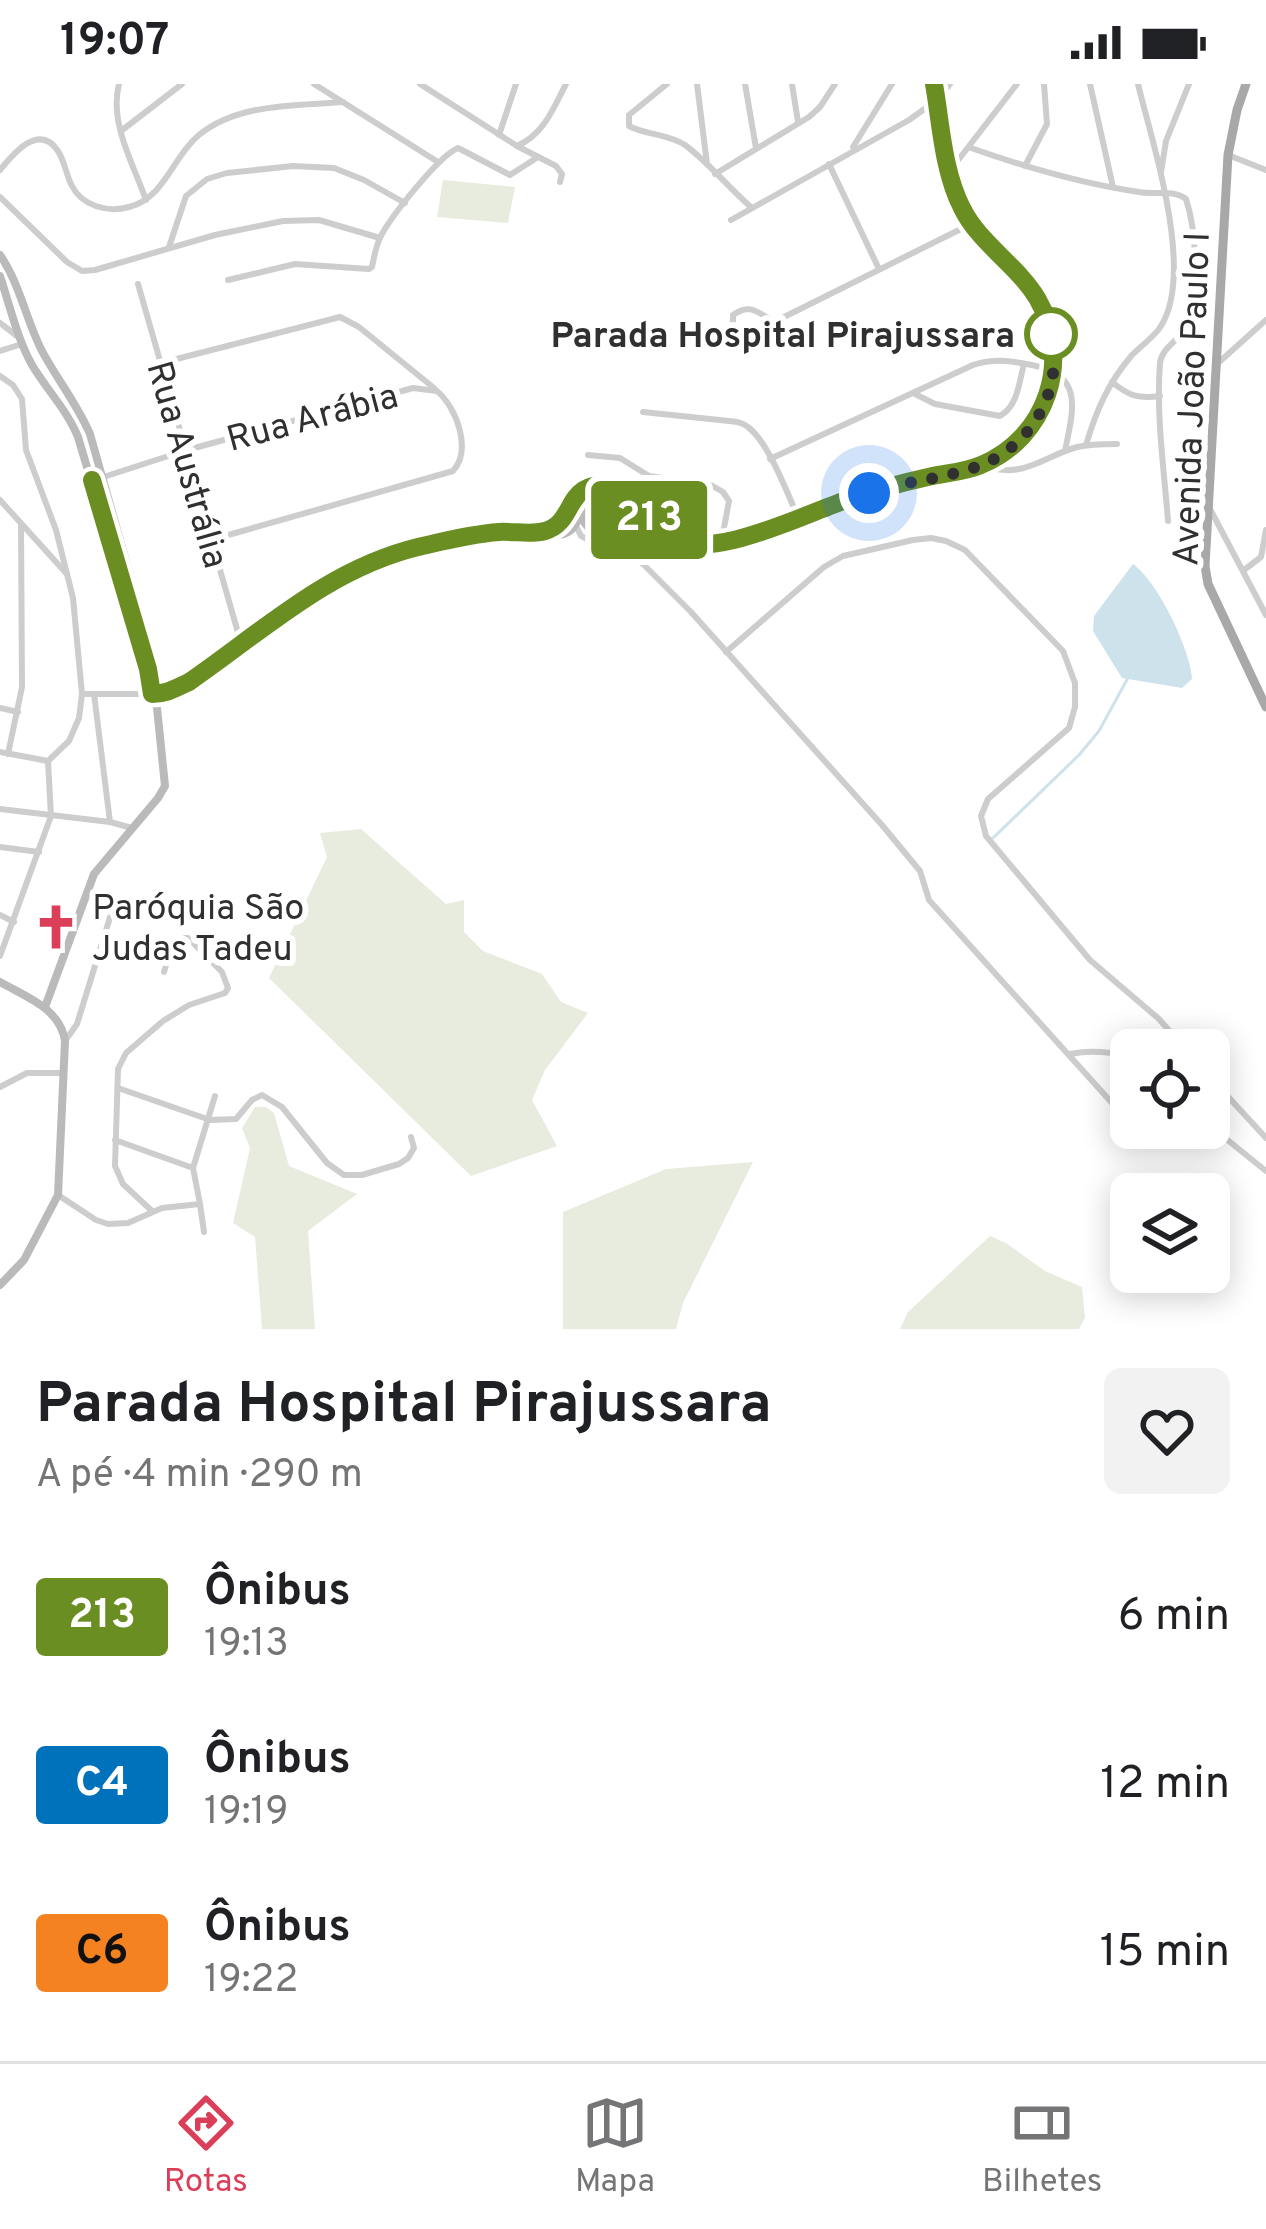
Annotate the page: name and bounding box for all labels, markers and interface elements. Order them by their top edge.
text: 19:07 [60,14,169,71]
street label: Avenida João Paulo I [1165,231,1223,567]
marker: Parada Hospital Pirajussara [1026,309,1076,359]
place label: Parada Hospital Pirajussara [550,315,1015,361]
street label: Rua Austrália [134,356,237,574]
street label: Rua Arábia [222,375,404,465]
your location [839,463,899,523]
line badge: 213 [580,481,718,559]
text: 213 [615,493,683,546]
place label: Paróquia São Judas Tadeu [92,887,304,974]
church icon: Paróquia São Judas Tadeu [31,902,81,952]
map controls [1110,1029,1230,1293]
button: locate [1110,1029,1230,1149]
button: layers [1110,1173,1230,1293]
button: heart [1104,1368,1230,1494]
text: Parada Hospital Pirajussara [36,1371,772,1443]
text: A pé · 4 min · 290 m [36,1452,363,1501]
text: Ônibus [204,1564,351,1621]
text: 6 min [1118,1589,1230,1646]
text: 213 [68,1590,136,1643]
text: 19:13 [204,1621,289,1670]
text: Ônibus [204,1732,351,1789]
text: 12 min [1100,1757,1230,1814]
text: C4 [75,1758,129,1811]
text: 19:19 [204,1789,288,1838]
text: Ônibus [204,1900,351,1957]
text: 15 min [1100,1925,1230,1982]
text: C6 [76,1926,128,1979]
text: 19:22 [204,1957,298,2006]
tab: Rotas [164,2090,248,2204]
tab: Mapa [575,2090,655,2204]
tab: Bilhetes [982,2090,1102,2204]

